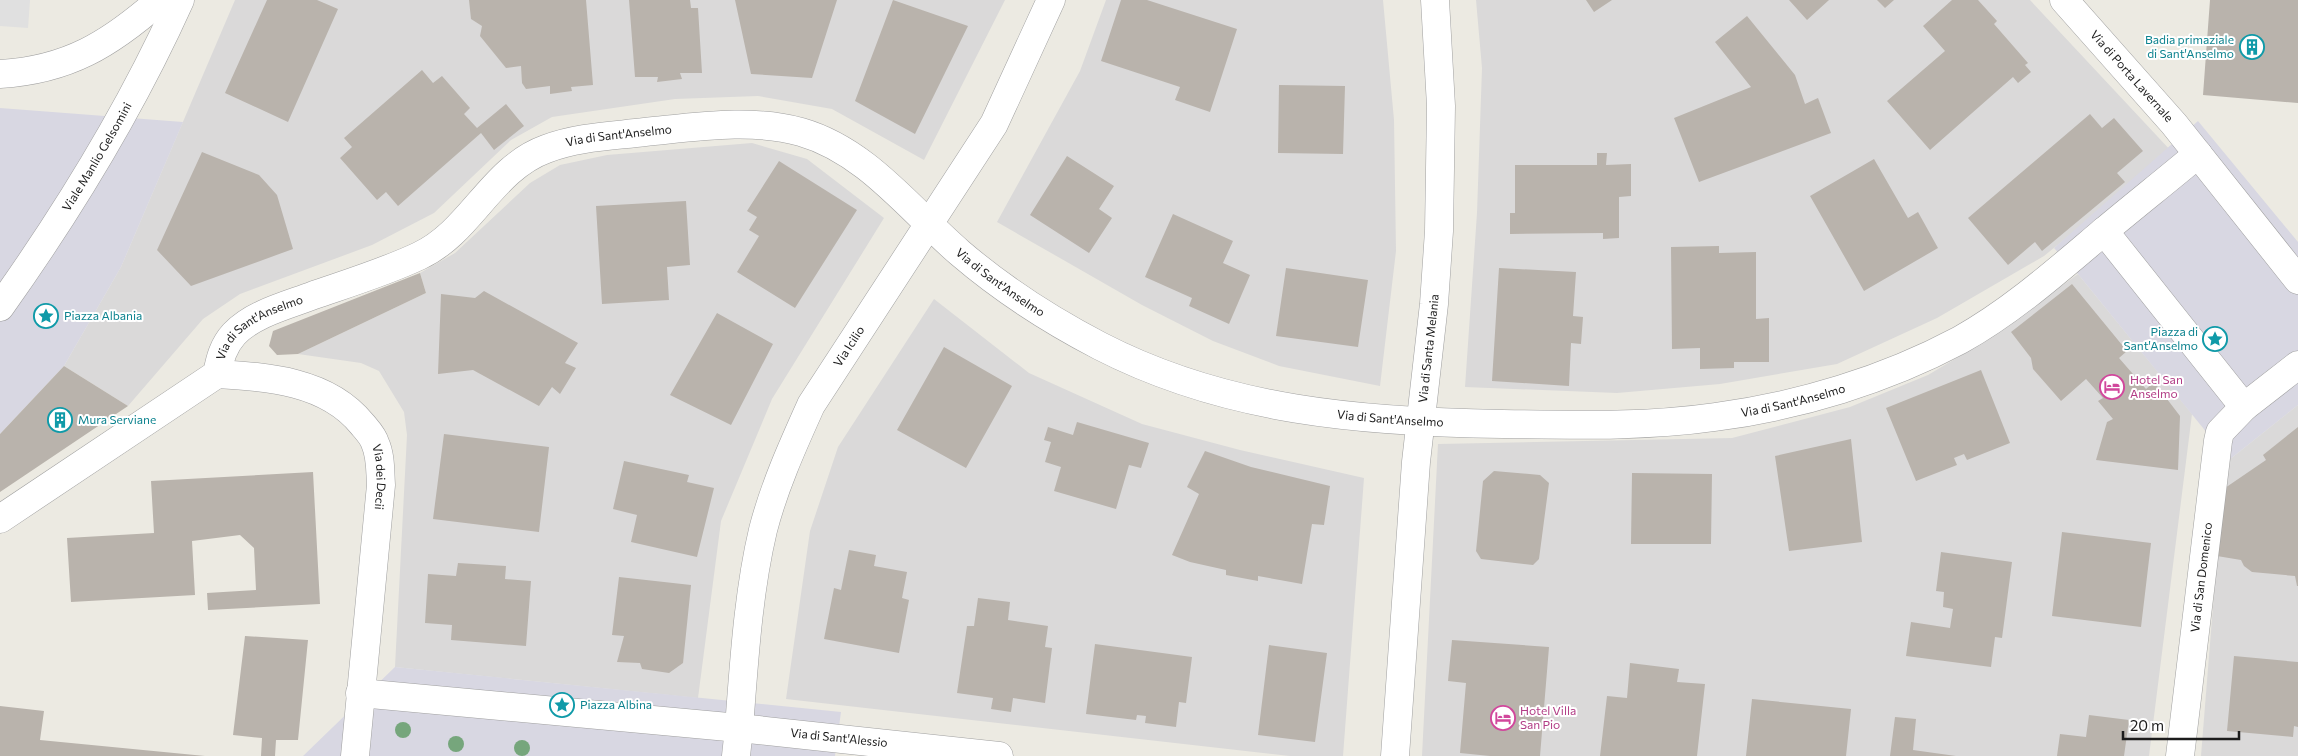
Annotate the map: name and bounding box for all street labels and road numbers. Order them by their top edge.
street label: Via di Porta Lavernale [2088,27,2177,124]
street label: Viale Manlio Gelsomini [59,100,134,213]
street label: Via di Sant'Anselmo [564,121,672,149]
street label: Via di Sant'Anselmo [953,245,1048,319]
street label: Via di Sant'Anselmo [213,292,304,362]
street label: Via di Santa Melania [1415,294,1441,404]
street label: Via Icilio [830,323,867,369]
street label: Via di Sant'Anselmo [1740,380,1847,419]
street label: Via di Sant'Anselmo [1336,406,1444,428]
street label: Via dei Decii [370,442,389,511]
street label: Via di San Domenico [2187,521,2214,633]
street label: Via di Sant'Alessio [790,725,889,749]

